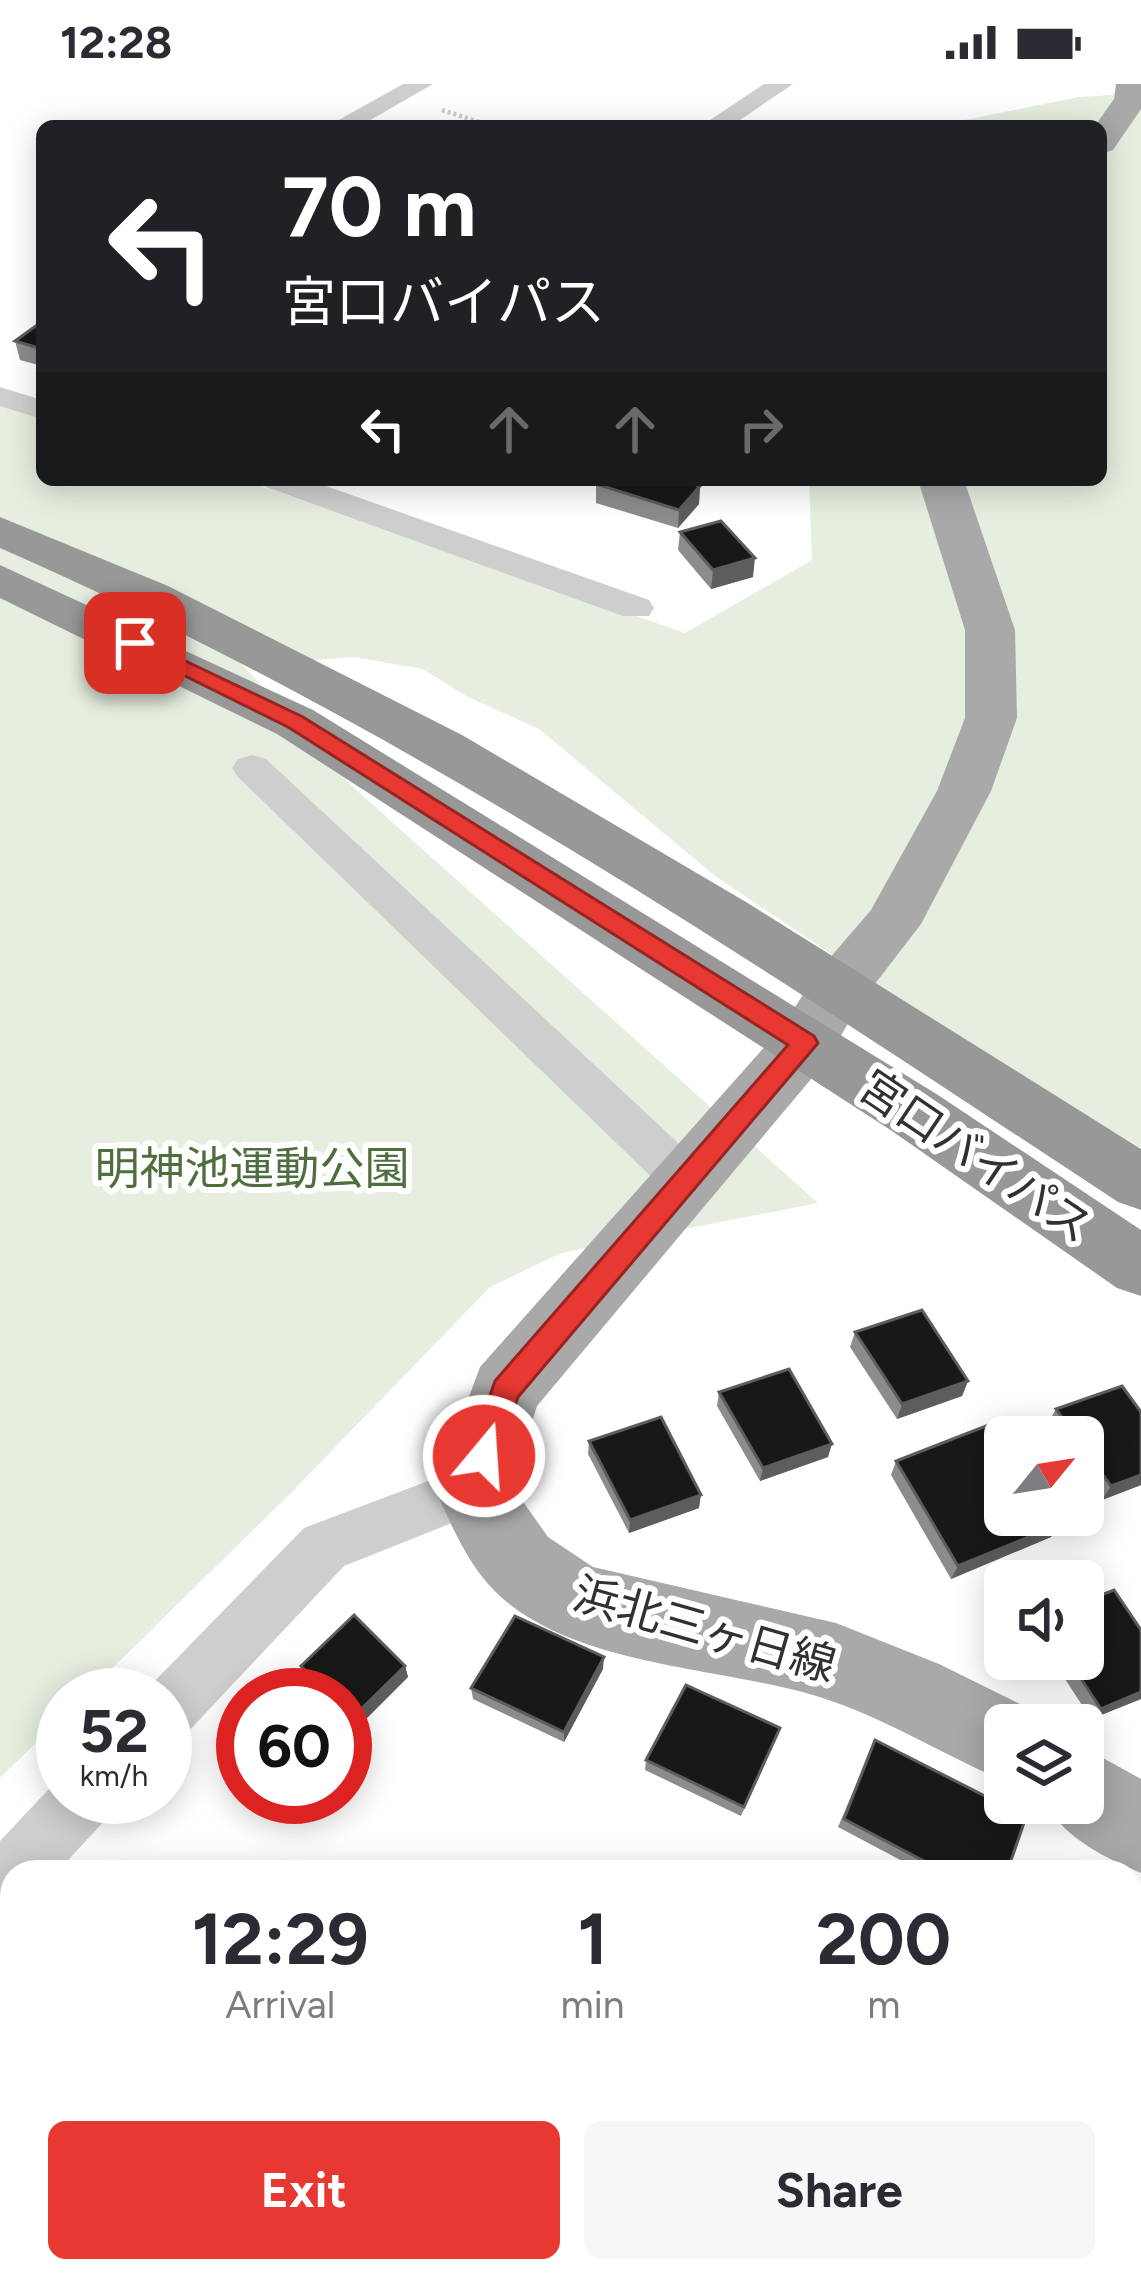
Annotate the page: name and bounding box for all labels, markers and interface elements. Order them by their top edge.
text: 12:28 [60,15,172,69]
text: 70 m [282,156,476,257]
icon: left [84,168,240,324]
text: 宮口バイパス [282,270,605,335]
icon: left [350,396,416,462]
icon: ahead [476,396,542,462]
icon: ahead [602,396,668,462]
icon: right [728,396,794,462]
pin [84,592,186,694]
icon: arrive [102,610,168,676]
street label: 宮口バイパス [849,1058,1103,1254]
park label: 明神池運動公園 [94,1141,410,1195]
position arrow [421,1393,547,1519]
north arrow [984,1416,1104,1536]
map controls [984,1416,1104,1824]
button: sound [984,1560,1104,1680]
street label: 浜北三ヶ日線 [568,1566,842,1692]
speed limit sign: 60 [216,1668,372,1824]
text: 52 [79,1695,149,1767]
button: layers [984,1704,1104,1824]
text: km/h [80,1757,148,1794]
text: 12:29 [192,1896,369,1982]
text: 1 [577,1896,608,1982]
text: 200 [816,1896,951,1982]
text: Arrival [225,1981,335,2028]
text: min [561,1981,625,2028]
text: m [867,1981,900,2028]
button: Exit [48,2121,560,2259]
button: Share [584,2121,1095,2259]

